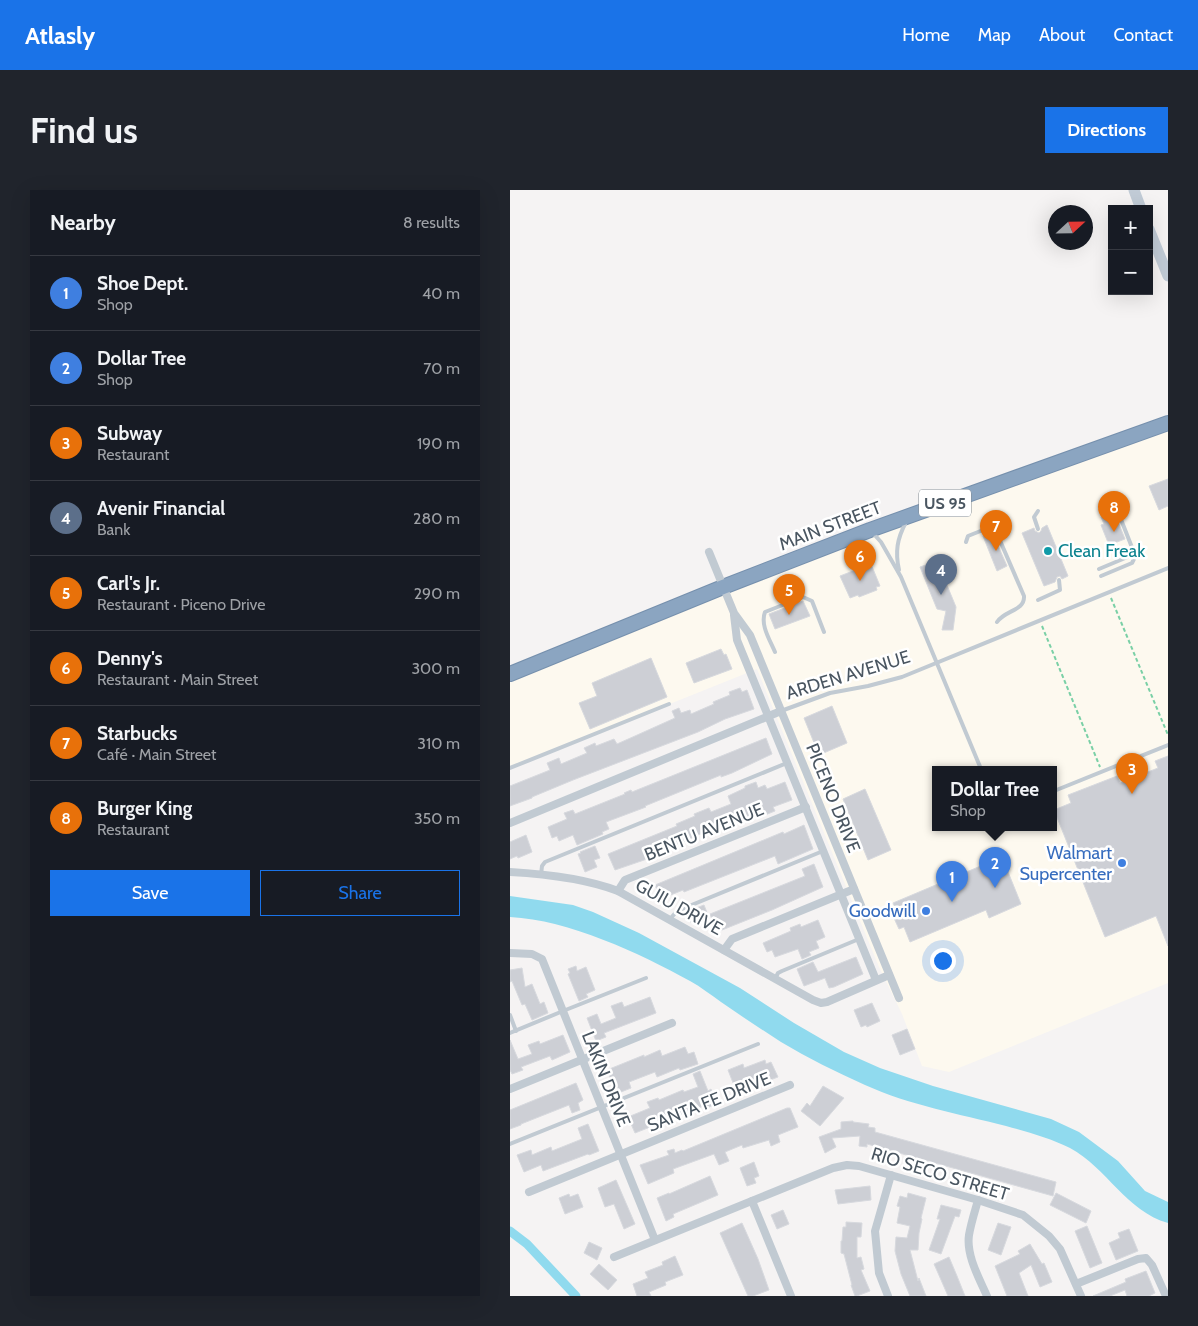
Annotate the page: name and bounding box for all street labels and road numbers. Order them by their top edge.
road number: US 95 [919,490,971,516]
street label: MAIN STREET [776,496,885,556]
street label: ARDEN AVENUE [783,646,913,704]
street label: PICENO DRIVE [801,740,865,856]
street label: BENTU AVENUE [641,798,767,866]
street label: GUIU DRIVE [632,874,726,940]
street label: LAKIN DRIVE [577,1028,635,1130]
street label: SANTA FE DRIVE [644,1067,774,1137]
street label: RIO SECO STREET [868,1143,1012,1206]

